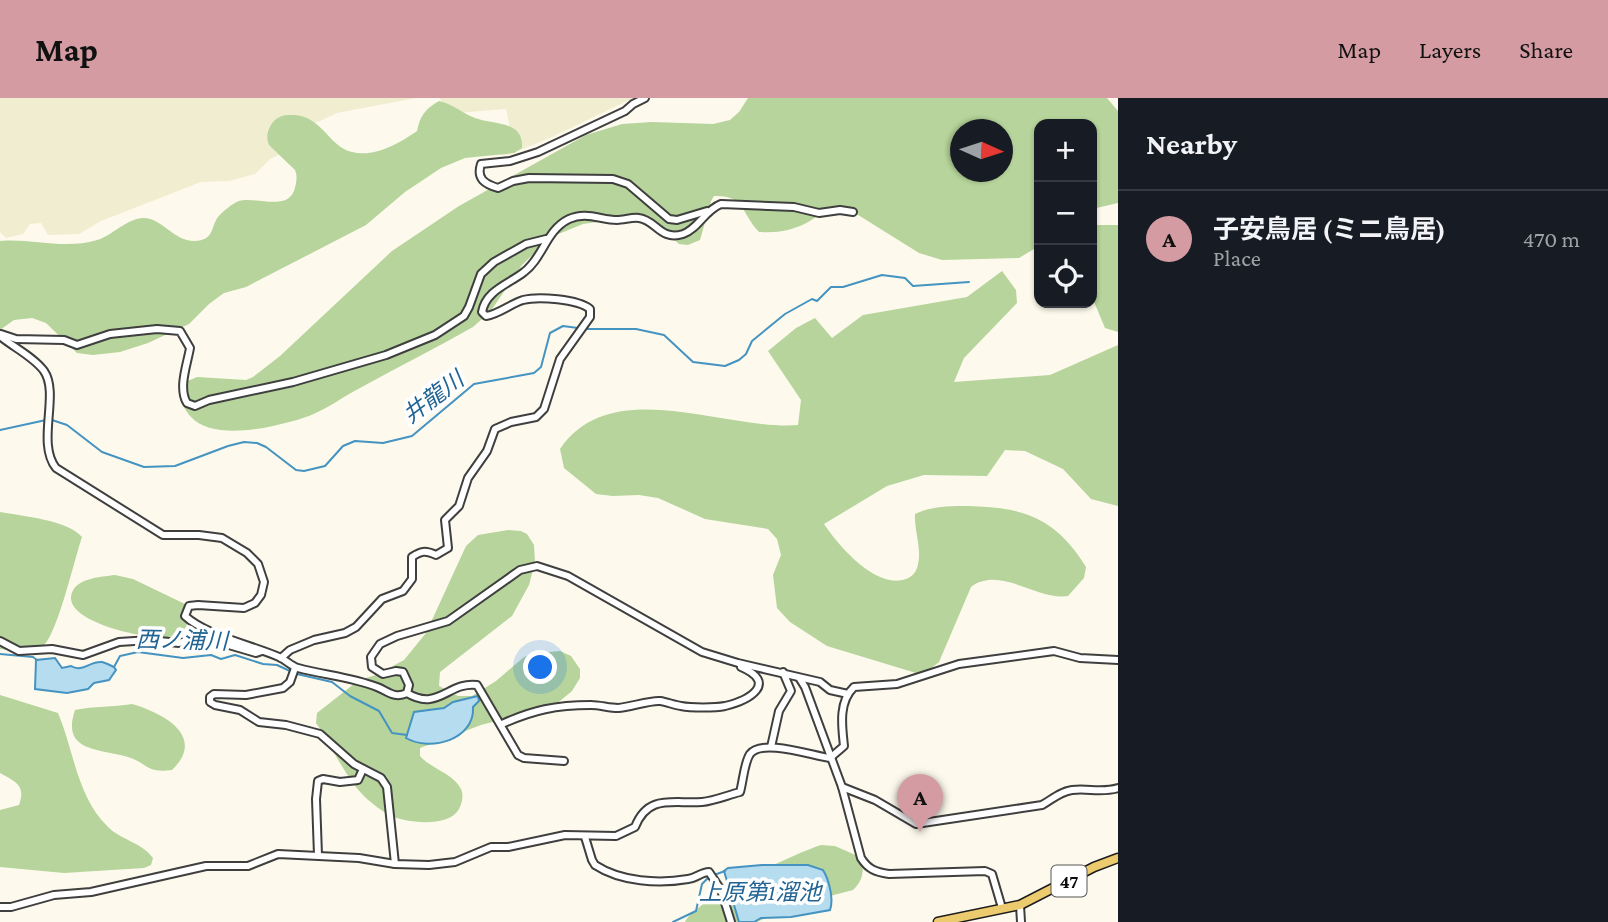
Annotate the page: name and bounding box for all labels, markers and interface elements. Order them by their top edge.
text: Map [35,31,98,68]
text: Map [1337,36,1381,63]
text: Layers [1419,36,1481,63]
text: Share [1519,36,1573,63]
north arrow [950,119,1013,182]
map controls [1034,119,1097,308]
button: + [1034,119,1097,182]
text: Nearby [1146,127,1237,160]
button: − [1034,182,1097,245]
text: 子安鳥居 (ミニ鳥居) [1213,215,1446,244]
text: A [1162,226,1176,252]
text: 470 m [1523,226,1580,252]
button: locate [1034,245,1097,308]
text: Place [1213,245,1261,271]
water label: 井龍川 [398,364,471,428]
water label: 西ノ浦川 [136,626,231,654]
your location [523,650,557,684]
pin: A [897,774,943,832]
road number: 47 [1052,866,1086,896]
water label: 上原第1溜池 [699,879,823,905]

